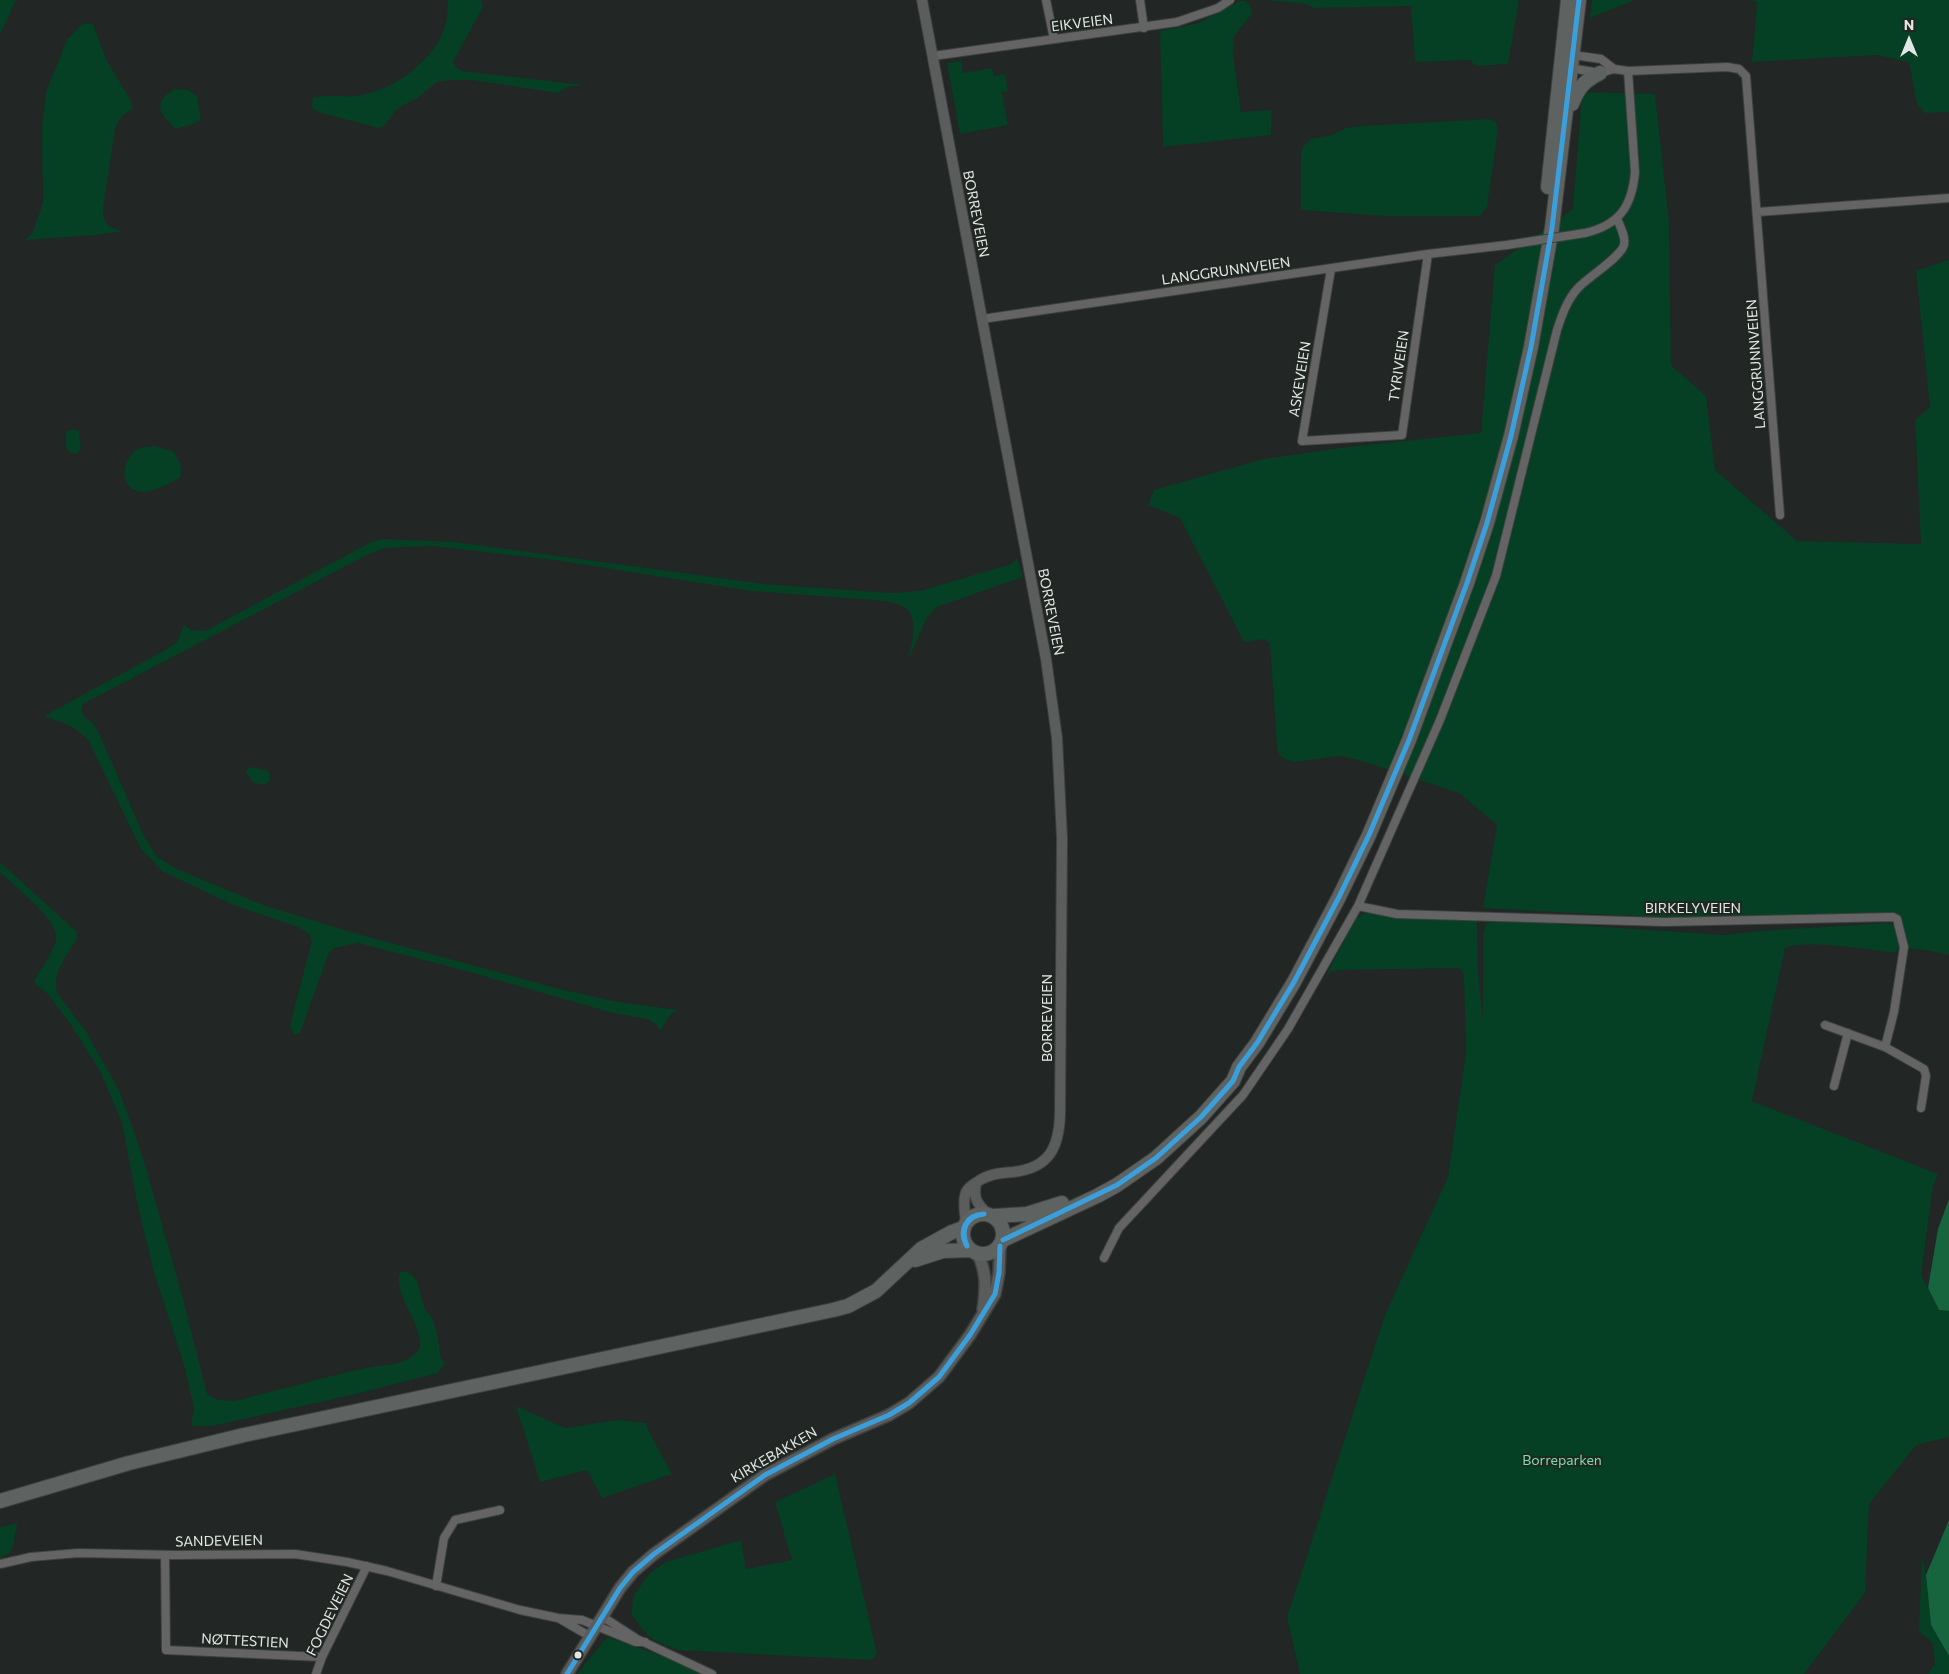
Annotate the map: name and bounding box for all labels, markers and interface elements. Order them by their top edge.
street label: EIKVEIEN [1050,11,1114,35]
north arrow [1884,15,1934,65]
text: N [1904,16,1914,33]
street label: BORREVEIEN [959,169,993,259]
street label: LANGGRUNNVEIEN [1161,254,1291,288]
street label: LANGGRUNNVEIEN [1743,299,1769,429]
street label: TYRIVEIEN [1386,329,1412,403]
street label: ASKEVEIEN [1286,340,1314,418]
street label: BORREVEIEN [1034,567,1068,657]
street label: BIRKELYVEIEN [1645,900,1741,916]
street label: BORREVEIEN [1039,974,1055,1062]
street label: KIRKEBAKKEN [728,1424,820,1486]
park label: Borreparken [1522,1452,1602,1468]
street label: SANDEVEIEN [175,1532,263,1550]
street label: FOGDEVEIEN [303,1571,357,1659]
street label: NØTTESTIEN [201,1630,289,1652]
unlabelled marker [573,1650,583,1660]

